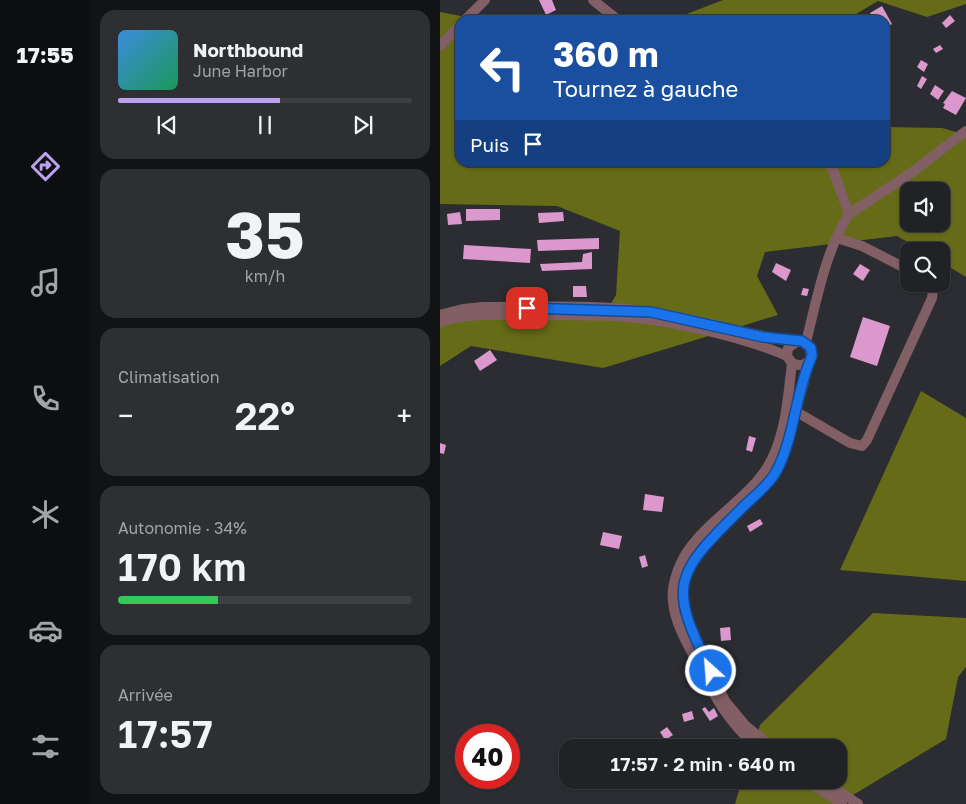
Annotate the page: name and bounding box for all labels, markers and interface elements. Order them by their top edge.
text: 360 m [553,33,659,75]
icon: left [470,35,535,100]
text: Northbound [193,38,303,61]
text: 17:55 [16,41,74,68]
text: June Harbor [193,61,288,81]
text: Tournez à gauche [553,75,738,102]
icon: previous [153,111,181,139]
icon: pause [251,111,279,139]
icon: next [349,111,377,139]
icon: arrive [519,130,547,158]
text: Puis [470,133,509,156]
icon: directions [28,149,63,184]
map controls [900,182,950,292]
button: sound [900,182,950,232]
text: 35 [225,194,305,272]
button: search [900,242,950,292]
icon: music [28,265,63,300]
text: km/h [245,266,285,286]
pin [506,287,548,329]
icon: arrive [513,294,541,322]
text: Climatisation [118,367,220,387]
icon: phone [28,381,63,416]
text: 22° [235,393,295,438]
text: − [118,399,133,432]
text: + [397,399,412,432]
icon: climate [28,497,63,532]
text: Autonomie · 34% [118,518,247,538]
text: 170 km [118,544,247,589]
icon: car [28,613,63,648]
position arrow [684,644,736,696]
text: Arrivée [118,685,173,705]
text: 17:57 [118,711,213,756]
speed limit sign: 40 [455,724,520,789]
icon: filters [28,729,63,764]
text: 17:57 · 2 min · 640 m [611,752,795,775]

